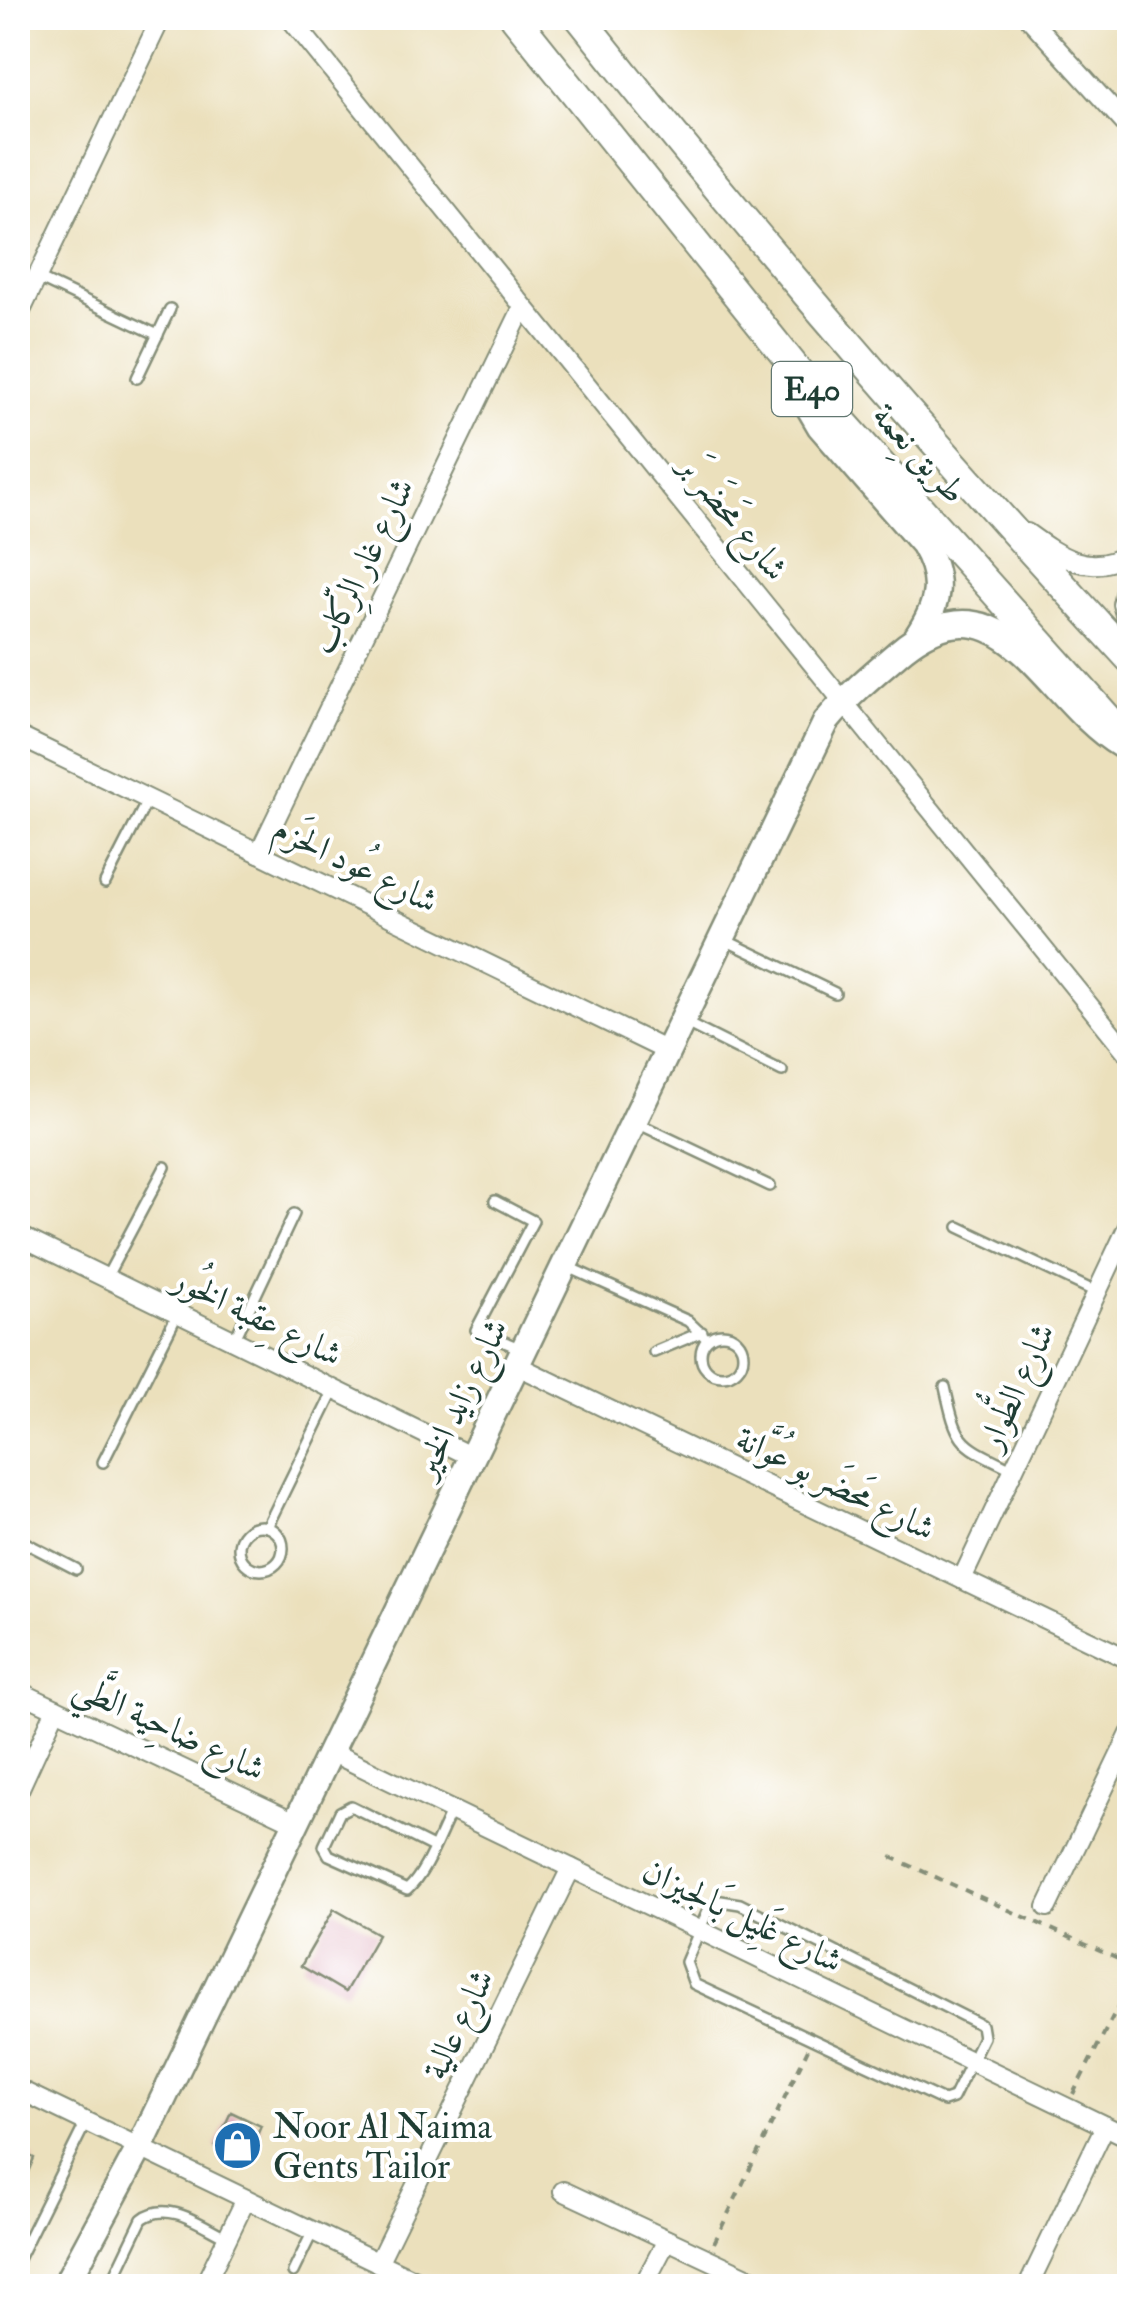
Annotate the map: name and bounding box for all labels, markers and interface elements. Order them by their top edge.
road number: E40 [772,362,852,416]
street label: طريق نِعمة [857,394,976,518]
street label: شارع مَحضَر بَر [662,440,801,594]
street label: شارع غار الرِّكاب [299,470,431,665]
street label: شارع عُود الحَزم [263,799,448,931]
street label: شارع عِقبة الخُور [160,1249,353,1383]
street label: شارع الطُّوار [956,1311,1071,1462]
street label: شارع زايد الخير [402,1312,524,1491]
street label: شارع مَحضَر بو عُوَّانة [726,1410,946,1556]
street label: شارع ضاحِية الطَّي [63,1657,276,1800]
street label: شارع غَلِيل بَالجيزان [632,1845,852,1990]
street label: شارع عالية [413,1962,510,2090]
place label: Noor Al Naima Gents Tailor [273,2105,493,2189]
shop icon: Noor Al Naima Gents Tailor [212,2120,264,2172]

